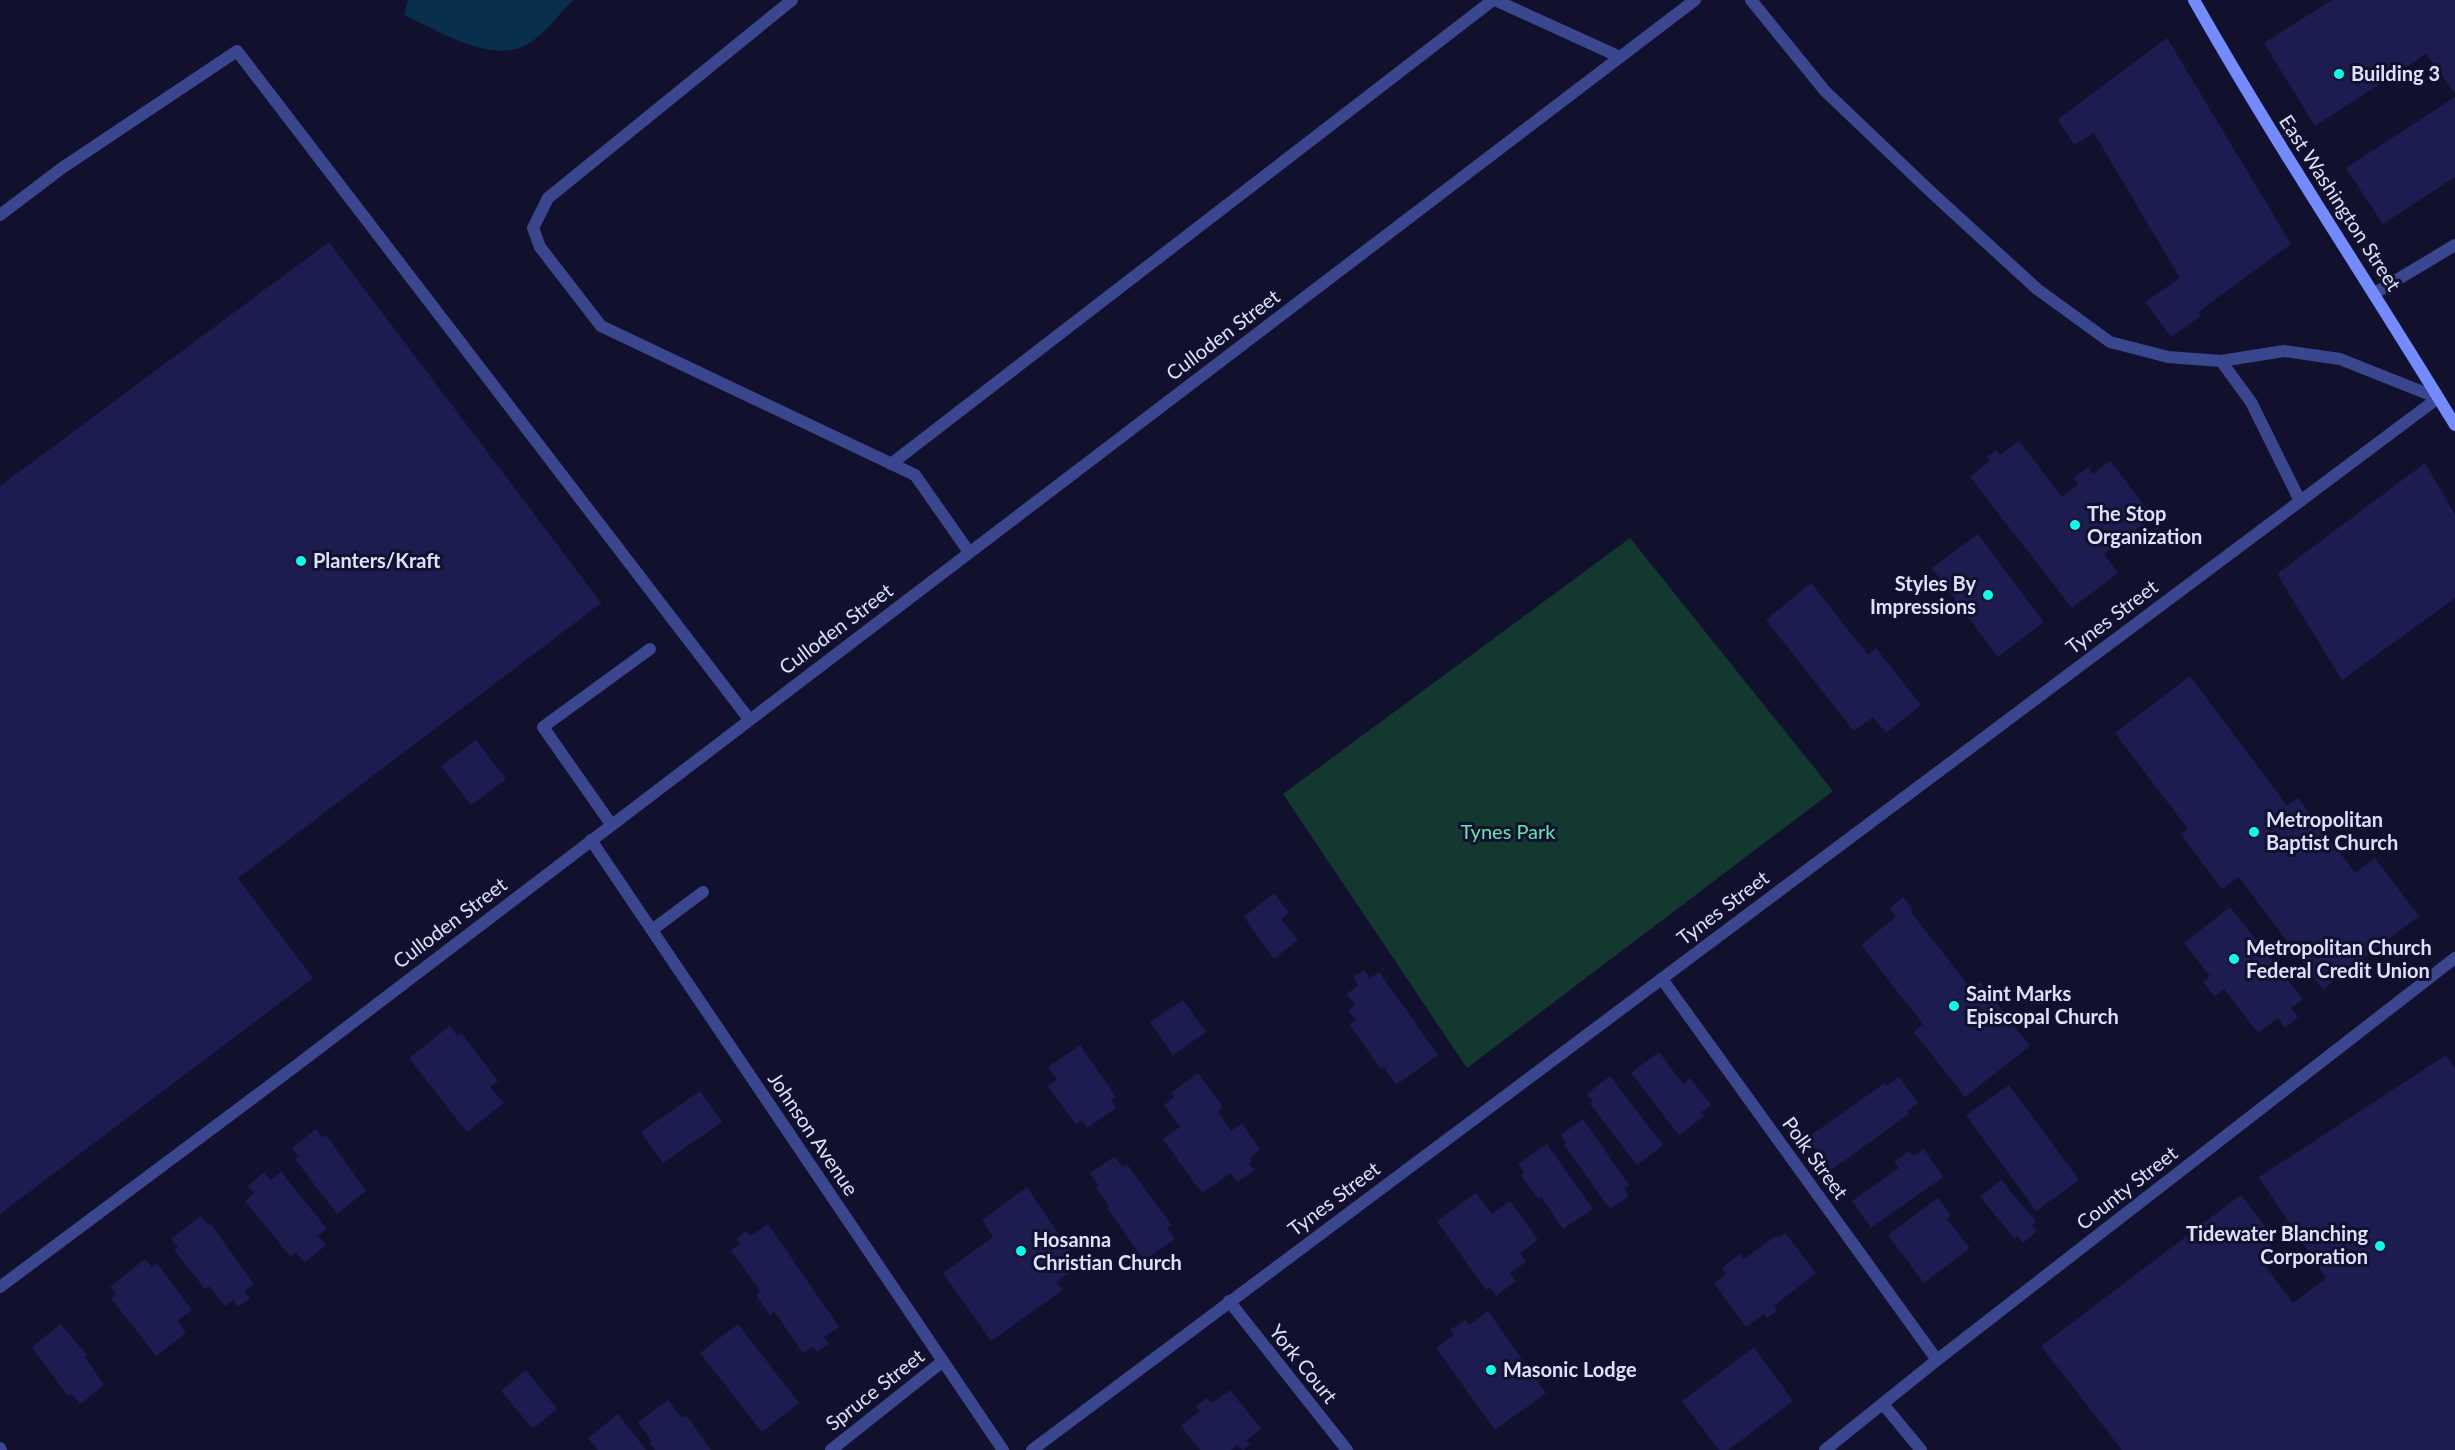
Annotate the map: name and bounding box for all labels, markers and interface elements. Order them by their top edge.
place label: Building 3 [2351,61,2440,85]
marker: Building 3 [2332,67,2346,81]
street label: East Washington Street [2275,110,2407,295]
street label: Culloden Street [1161,284,1284,385]
place label: The Stop Organization [2087,501,2202,548]
marker: The Stop Organization [2068,518,2082,532]
place label: Planters/Kraft [313,548,441,572]
marker: Planters/Kraft [294,554,308,568]
place label: Styles By Impressions [1870,571,1976,618]
street label: Tynes Street [2061,574,2162,658]
street label: Culloden Street [774,578,897,679]
marker: Styles By Impressions [1981,588,1995,602]
place label: Metropolitan Baptist Church [2266,807,2398,854]
park label: Tynes Park [1461,819,1556,843]
marker: Metropolitan Baptist Church [2247,825,2261,839]
street label: Tynes Street [1672,865,1773,949]
street label: Culloden Street [388,872,511,973]
place label: Metropolitan Church Federal Credit Union [2246,935,2432,982]
marker: Metropolitan Church Federal Credit Union [2227,952,2241,966]
place label: Saint Marks Episcopal Church [1966,981,2119,1028]
marker: Saint Marks Episcopal Church [1947,999,1961,1013]
street label: Johnson Avenue [764,1067,864,1200]
street label: Polk Street [1778,1112,1854,1203]
street label: County Street [2071,1140,2182,1234]
street label: Tynes Street [1283,1156,1384,1240]
place label: Tidewater Blanching Corporation [2186,1221,2368,1268]
place label: Hosanna Christian Church [1033,1227,1182,1274]
marker: Tidewater Blanching Corporation [2373,1239,2387,1253]
marker: Hosanna Christian Church [1014,1244,1028,1258]
street label: York Court [1265,1319,1343,1408]
street label: Spruce Street [821,1343,928,1435]
place label: Masonic Lodge [1503,1357,1637,1381]
marker: Masonic Lodge [1484,1363,1498,1377]

